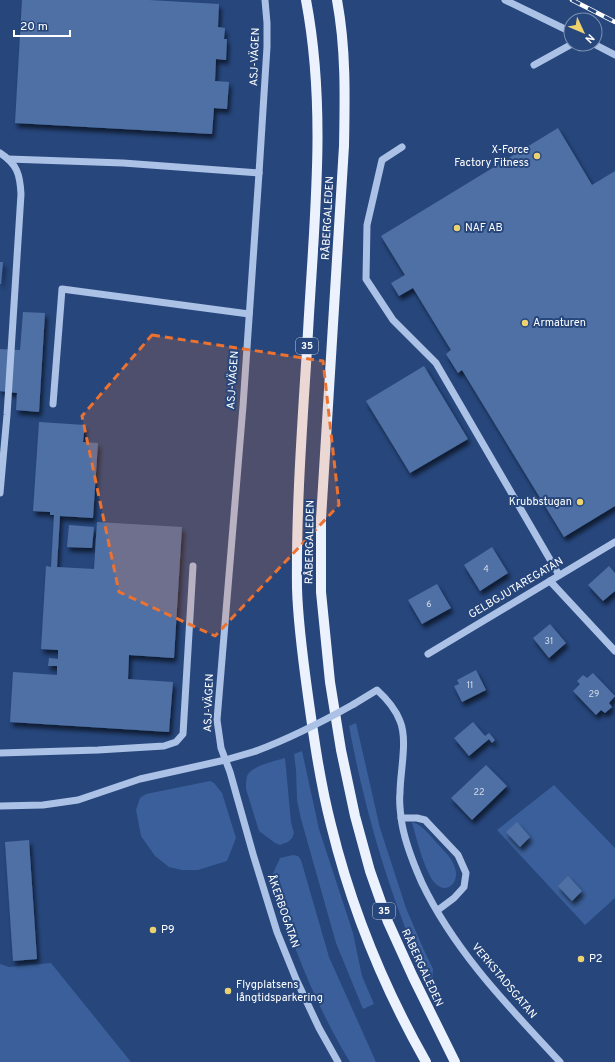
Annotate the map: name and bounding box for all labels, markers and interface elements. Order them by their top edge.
scale bar [14,12,70,38]
north arrow [563,12,603,52]
text: 20 m [20,19,48,35]
street label: ASJ-VÄGEN [246,27,263,87]
text: N [582,31,597,46]
place label: X-Force Factory Fitness [454,143,529,170]
marker: X-Force Factory Fitness [532,151,542,161]
street label: RÅBERGALEDEN [319,176,337,260]
place label: NAF AB [465,221,503,235]
marker: NAF AB [452,223,462,233]
place label: Armaturen [533,316,586,330]
marker: Armaturen [520,318,530,328]
road number: 35 [296,338,318,354]
street label: ASJ-VÄGEN [223,350,242,410]
place label: Krubbstugan [509,495,572,509]
marker: Krubbstugan [575,497,585,507]
street label: RÅBERGALEDEN [302,500,318,584]
street label: GELBGJUTAREGATAN [466,554,566,622]
house number: 4 [483,564,489,575]
house number: 6 [426,599,432,610]
house number: 31 [545,636,553,647]
street label: ASJ-VÄGEN [200,673,217,733]
house number: 11 [467,680,473,691]
house number: 29 [589,689,599,700]
house number: 22 [473,787,485,798]
street label: ÅKERBOGATAN [264,872,302,950]
road number: 35 [373,903,395,919]
place label: P9 [161,923,175,937]
marker: P9 [148,925,158,935]
street label: RÅBERGALEDEN [398,927,446,1009]
street label: VERKSTADSGATAN [468,940,540,1022]
place label: P2 [589,952,603,966]
marker: P2 [576,954,586,964]
place label: Flygplatsens långtidsparkering [236,978,323,1005]
marker: Flygplatsens långtidsparkering [223,986,233,996]

